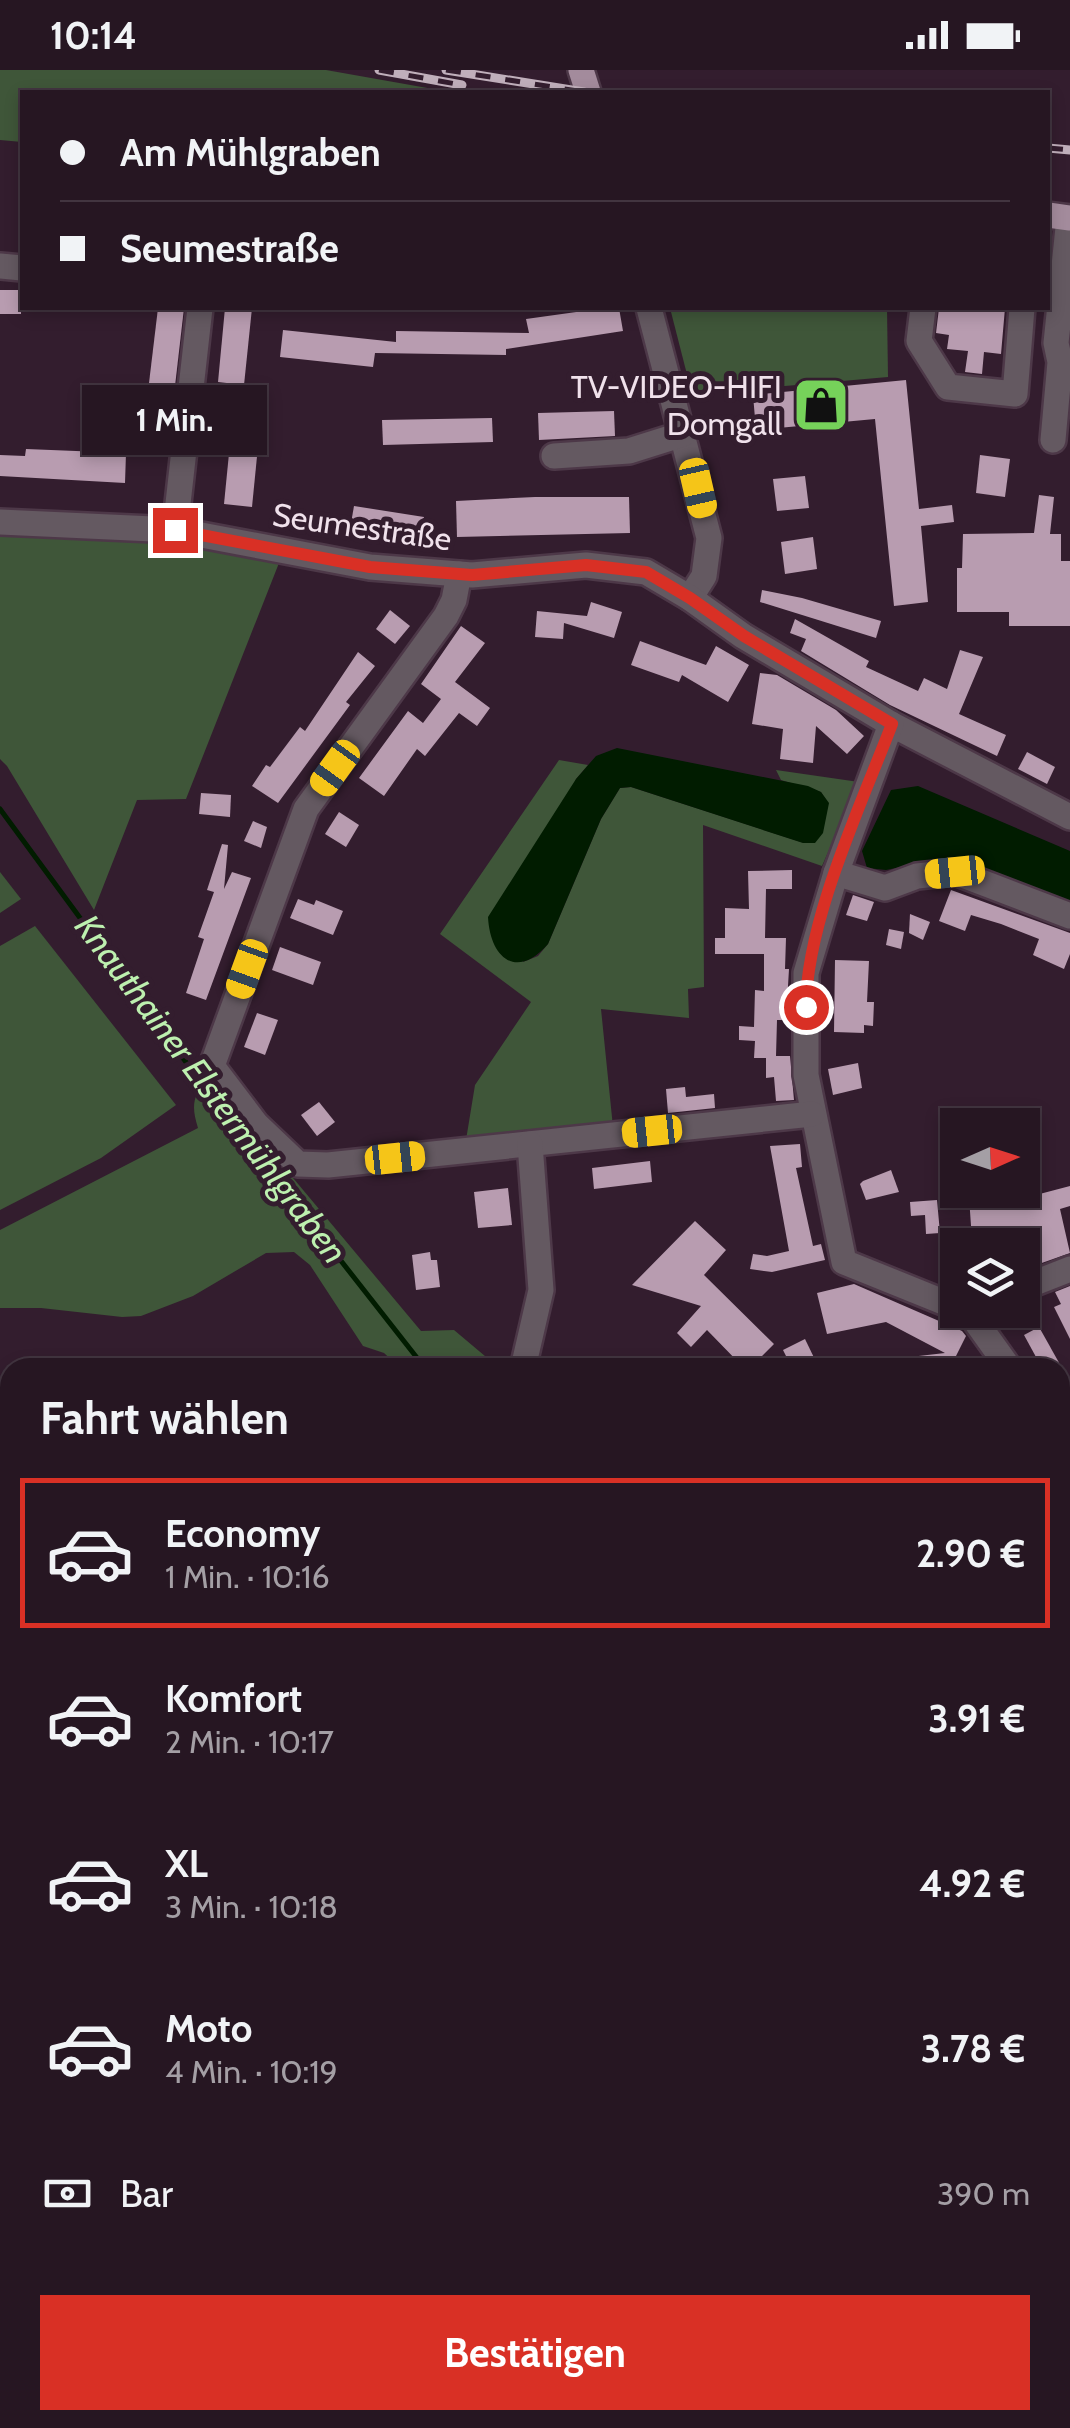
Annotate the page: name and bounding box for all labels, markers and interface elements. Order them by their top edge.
text: 10:14 [50,12,137,59]
text: Am Mühlgraben [120,129,381,176]
text: Seumestraße [120,225,339,272]
place label: TV-VIDEO-HIFI Domgall [571,367,782,443]
shop icon: TV-VIDEO-HIFI Domgall [791,375,851,435]
callout: 1 Min. [82,385,268,455]
text: 1 Min. [136,400,213,439]
car [677,455,719,521]
street label: Seumestraße [270,495,454,558]
route end [153,508,198,553]
car [305,735,365,801]
car [924,854,986,890]
water label: Knauthainer Elstermühlgraben [66,906,357,1272]
car [223,936,271,1002]
route start [784,985,829,1030]
north arrow [940,1108,1040,1208]
map controls [940,1108,1040,1328]
car [621,1113,683,1149]
car [364,1140,426,1176]
button: layers [940,1228,1040,1328]
text: Fahrt wählen [40,1391,289,1445]
icon: car [45,1508,135,1598]
text: Economy [165,1510,320,1557]
text: 2.90 € [916,1530,1025,1577]
text: 1 Min. · 10:16 [165,1557,330,1596]
icon: car [45,1673,135,1763]
text: Komfort [165,1675,302,1722]
text: 3.91 € [928,1695,1025,1742]
text: 2 Min. · 10:17 [165,1722,334,1761]
icon: car [45,1838,135,1928]
text: XL [165,1840,208,1887]
text: 4.92 € [919,1860,1025,1907]
text: 3 Min. · 10:18 [165,1887,338,1926]
icon: car [45,2003,135,2093]
text: Moto [165,2005,252,2052]
text: 3.78 € [921,2025,1025,2072]
text: 4 Min. · 10:19 [165,2052,338,2091]
icon: cash [40,2166,95,2221]
text: Bar [120,2170,173,2217]
text: 390 m [937,2174,1030,2213]
button: Bestätigen [40,2295,1030,2410]

